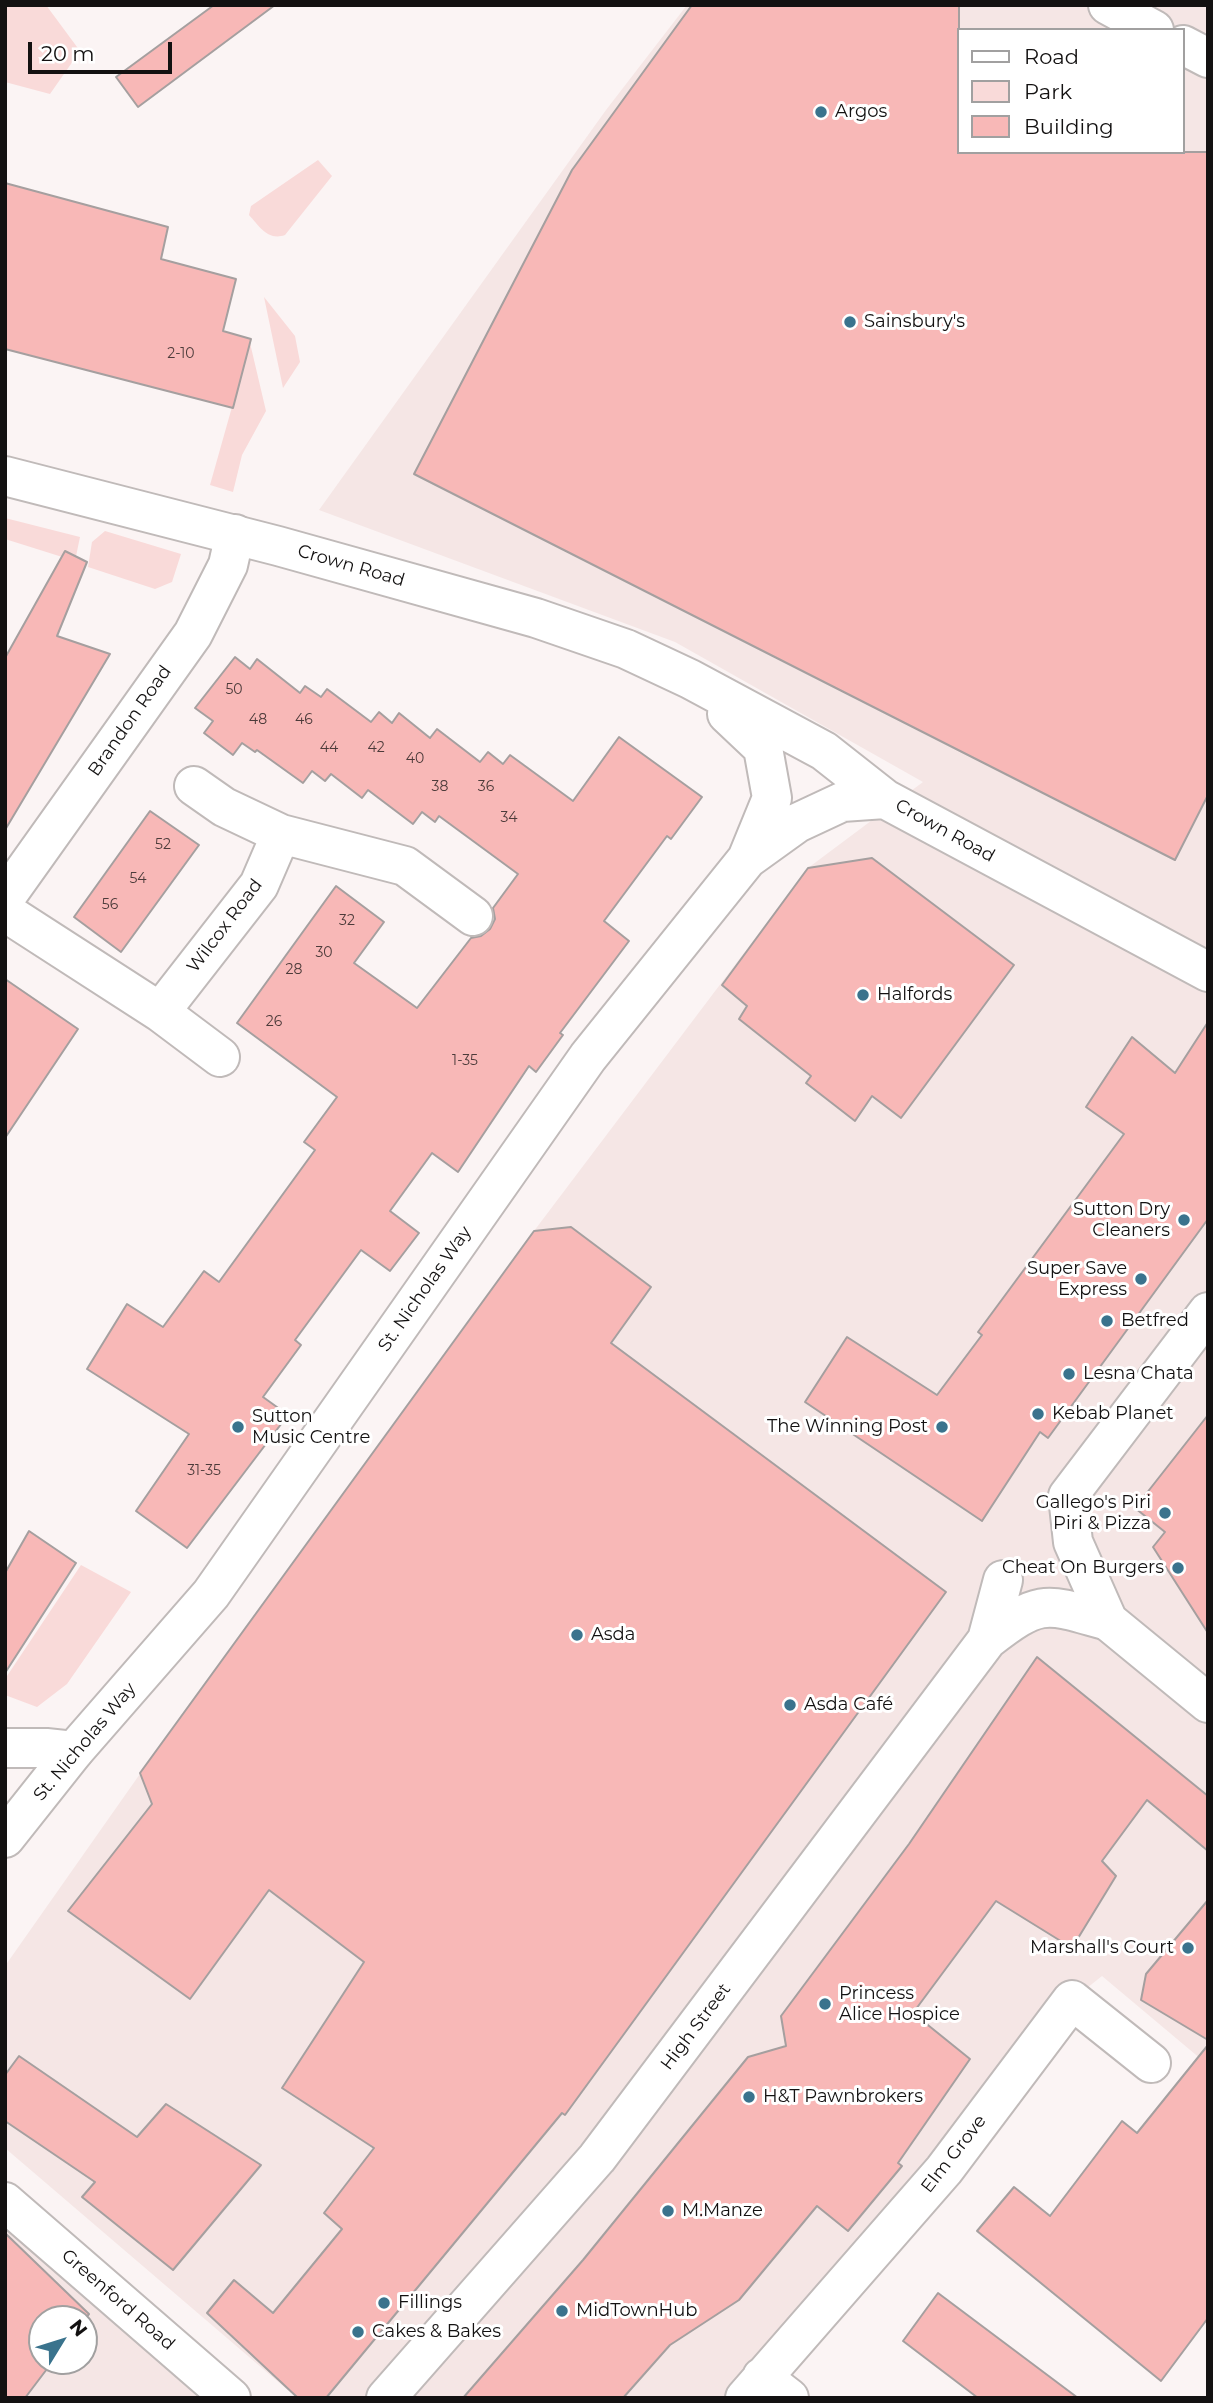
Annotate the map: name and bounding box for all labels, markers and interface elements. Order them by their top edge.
scale bar [32,28,175,72]
legend [958,28,1185,154]
text: 20 m [41,41,95,66]
text: Road [1024,44,1079,69]
text: Park [1024,79,1072,104]
place label: Argos [835,101,887,123]
marker: Argos [813,104,829,120]
text: Building [1024,114,1114,139]
place label: Sainsbury's [864,311,965,333]
marker: Sainsbury's [842,314,858,330]
house number: 2-10 [167,346,195,362]
street label: Crown Road [295,540,407,592]
street label: Brandon Road [84,661,176,781]
house number: 50 [225,682,243,698]
house number: 48 [249,712,267,728]
house number: 46 [295,712,313,728]
house number: 44 [320,740,338,756]
house number: 42 [367,740,385,756]
house number: 40 [406,751,424,767]
house number: 38 [432,779,448,795]
house number: 36 [478,779,494,795]
street label: Crown Road [891,795,999,867]
house number: 34 [500,810,518,826]
house number: 52 [155,837,171,853]
house number: 54 [129,871,147,887]
street label: Wilcox Road [183,875,267,977]
house number: 56 [102,897,118,913]
house number: 32 [339,913,355,929]
house number: 30 [315,945,333,961]
house number: 28 [286,962,302,978]
place label: Halfords [877,984,952,1006]
marker: Halfords [855,987,871,1003]
house number: 26 [266,1014,282,1030]
house number: 1-35 [452,1053,478,1069]
place label: Sutton Dry Cleaners [1073,1199,1170,1242]
marker: Sutton Dry Cleaners [1176,1212,1192,1228]
street label: St. Nicholas Way [374,1222,476,1356]
place label: Super Save Express [1027,1258,1127,1300]
marker: Super Save Express [1133,1271,1149,1287]
place label: Betfred [1121,1310,1189,1332]
marker: Betfred [1099,1313,1115,1329]
place label: Lesna Chata [1083,1363,1194,1385]
marker: Lesna Chata [1061,1366,1077,1382]
place label: Kebab Planet [1052,1403,1174,1425]
place label: Sutton Music Centre [252,1406,370,1448]
marker: Kebab Planet [1030,1406,1046,1422]
place label: The Winning Post [767,1416,928,1438]
marker: Sutton Music Centre [230,1419,246,1435]
marker: The Winning Post [934,1419,950,1435]
house number: 31-35 [187,1463,221,1479]
place label: Gallego's Piri Piri & Pizza [1036,1492,1151,1534]
marker: Gallego's Piri Piri & Pizza [1157,1505,1173,1521]
place label: Cheat On Burgers [1002,1557,1164,1579]
marker: Cheat On Burgers [1170,1560,1186,1576]
place label: Asda [591,1624,635,1646]
marker: Asda [569,1627,585,1643]
street label: St. Nicholas Way [29,1678,141,1806]
place label: Asda Café [804,1694,893,1716]
marker: Asda Café [782,1697,798,1713]
place label: Marshall's Court [1030,1937,1174,1959]
marker: Marshall's Court [1180,1940,1196,1956]
street label: High Street [656,1979,736,2075]
place label: Princess Alice Hospice [839,1983,960,2025]
marker: Princess Alice Hospice [817,1996,833,2012]
place label: H&T Pawnbrokers [763,2086,923,2108]
marker: H&T Pawnbrokers [741,2089,757,2105]
street label: Elm Grove [917,2111,991,2197]
place label: M.Manze [682,2200,763,2222]
marker: M.Manze [660,2203,676,2219]
street label: Greenford Road [57,2245,179,2355]
place label: Fillings [398,2292,462,2314]
marker: Fillings [376,2295,392,2311]
place label: MidTownHub [576,2300,698,2322]
marker: MidTownHub [554,2303,570,2319]
north arrow [28,2305,98,2375]
text: N [65,2315,92,2341]
place label: Cakes & Bakes [372,2321,501,2343]
marker: Cakes & Bakes [350,2324,366,2340]

